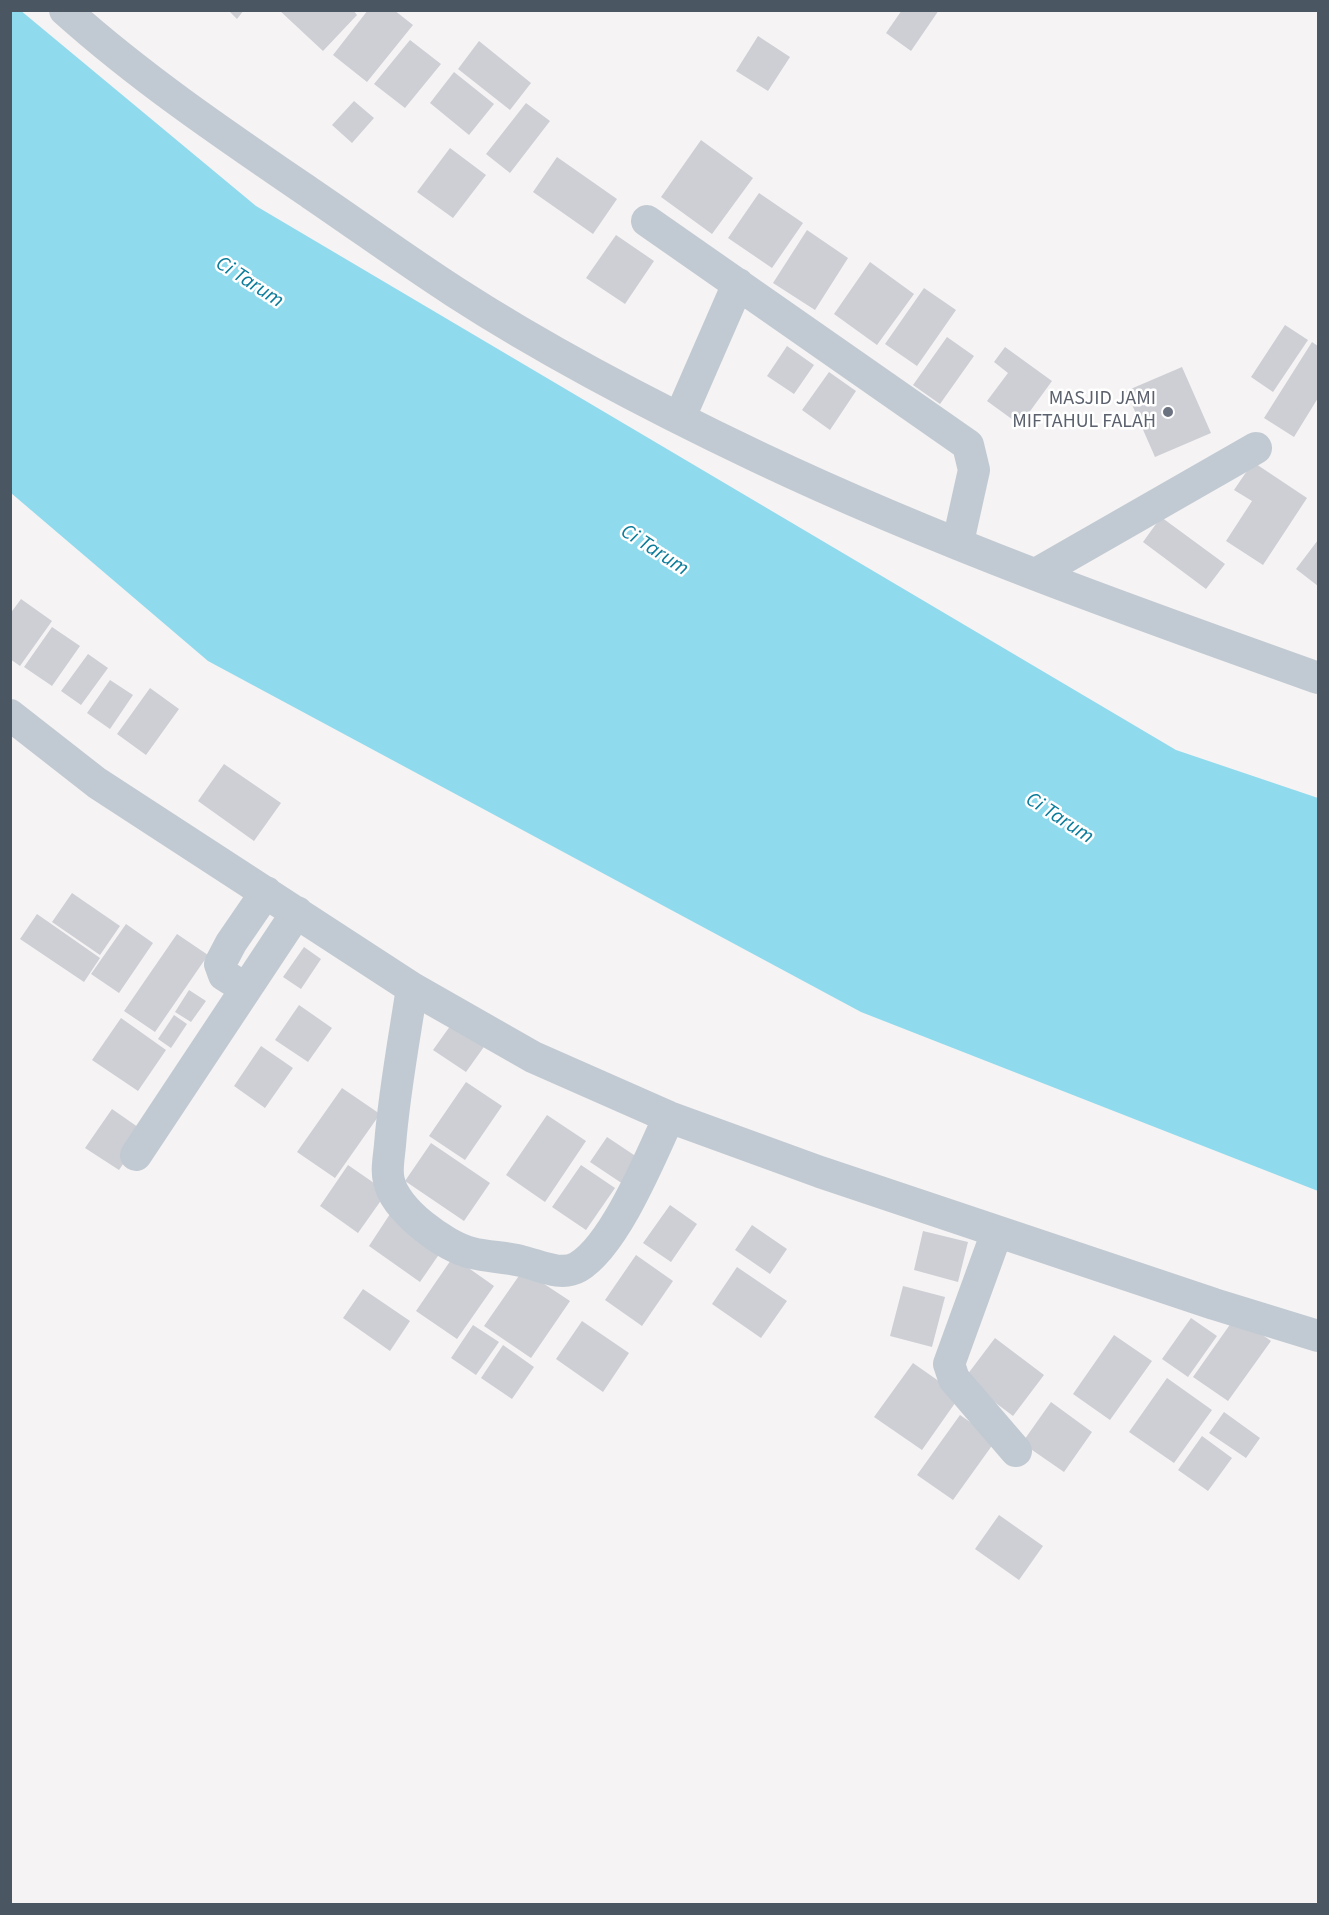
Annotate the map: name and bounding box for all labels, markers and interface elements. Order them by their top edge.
water label: Ci Tarum [210,252,288,314]
place label: MASJID JAMI MIFTAHUL FALAH [1012,388,1156,435]
marker: MASJID JAMI MIFTAHUL FALAH [1161,405,1175,419]
water label: Ci Tarum [615,520,693,582]
water label: Ci Tarum [1020,788,1098,850]

